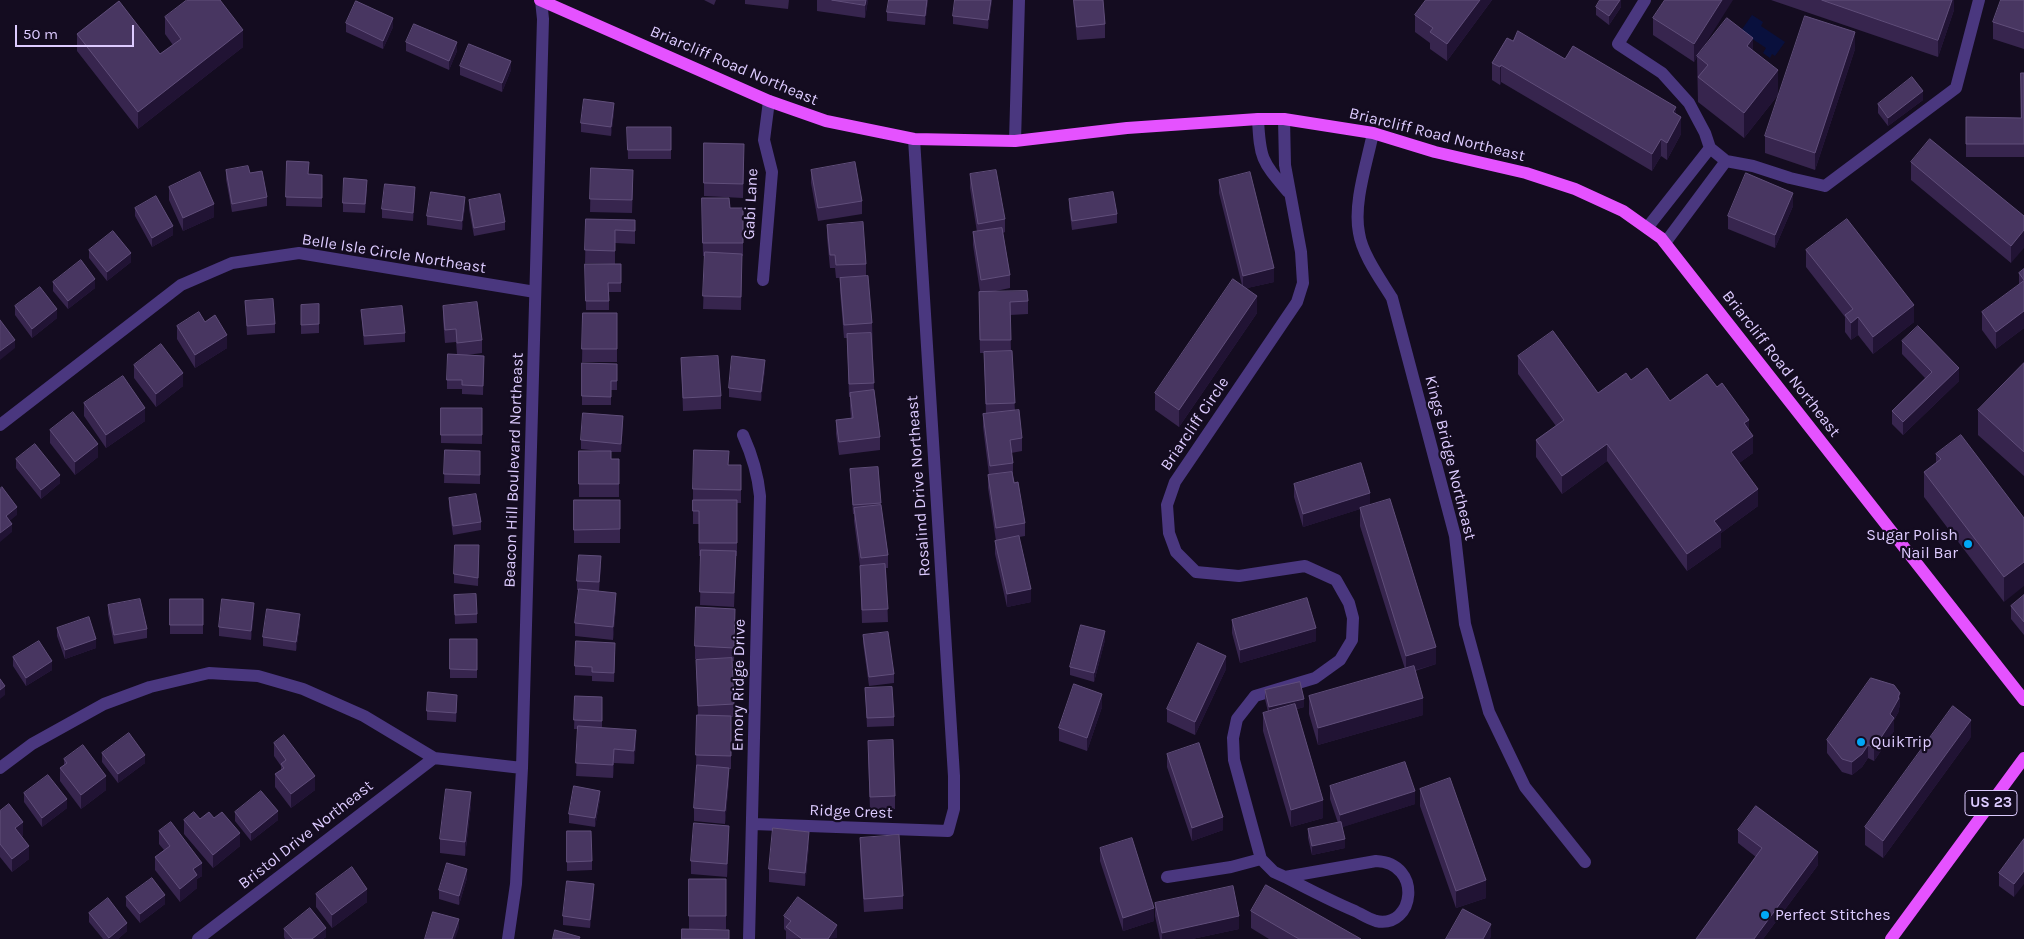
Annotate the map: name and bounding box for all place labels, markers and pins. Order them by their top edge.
place label: Sugar Polish Nail Bar [1866,525,1958,563]
marker: Sugar Polish Nail Bar [1962,538,1974,550]
place label: QuikTrip [1871,732,1932,752]
marker: QuikTrip [1855,736,1867,748]
place label: Perfect Stitches [1775,905,1891,925]
marker: Perfect Stitches [1759,909,1771,921]

